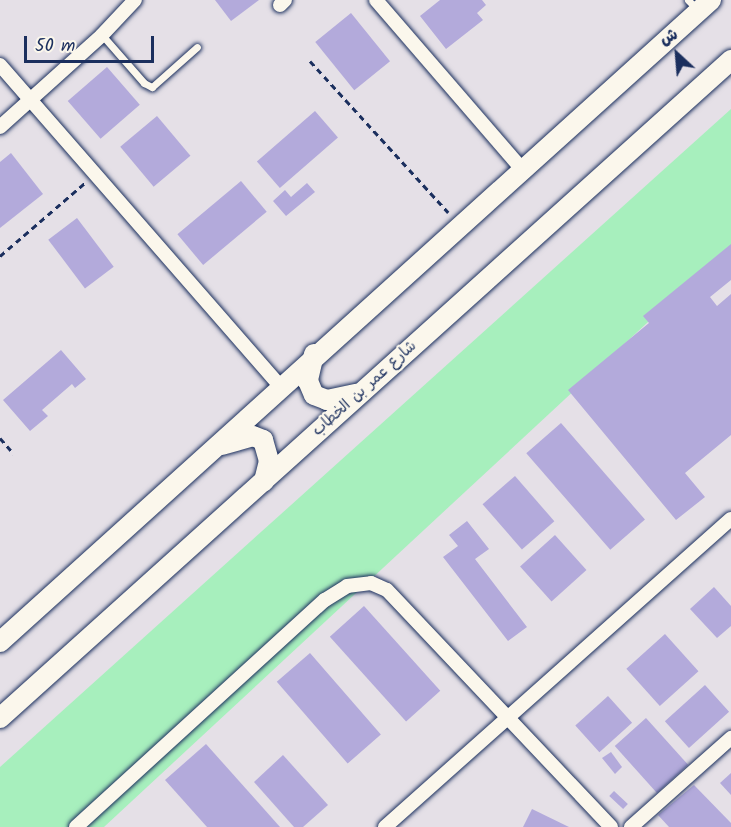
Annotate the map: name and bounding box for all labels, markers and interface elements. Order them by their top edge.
text: ش [655,22,682,52]
scale bar [27,24,158,62]
north arrow [647,24,707,84]
text: 50 m [35,32,75,61]
street label: شارع عمر بن الخطاب [309,338,421,440]

